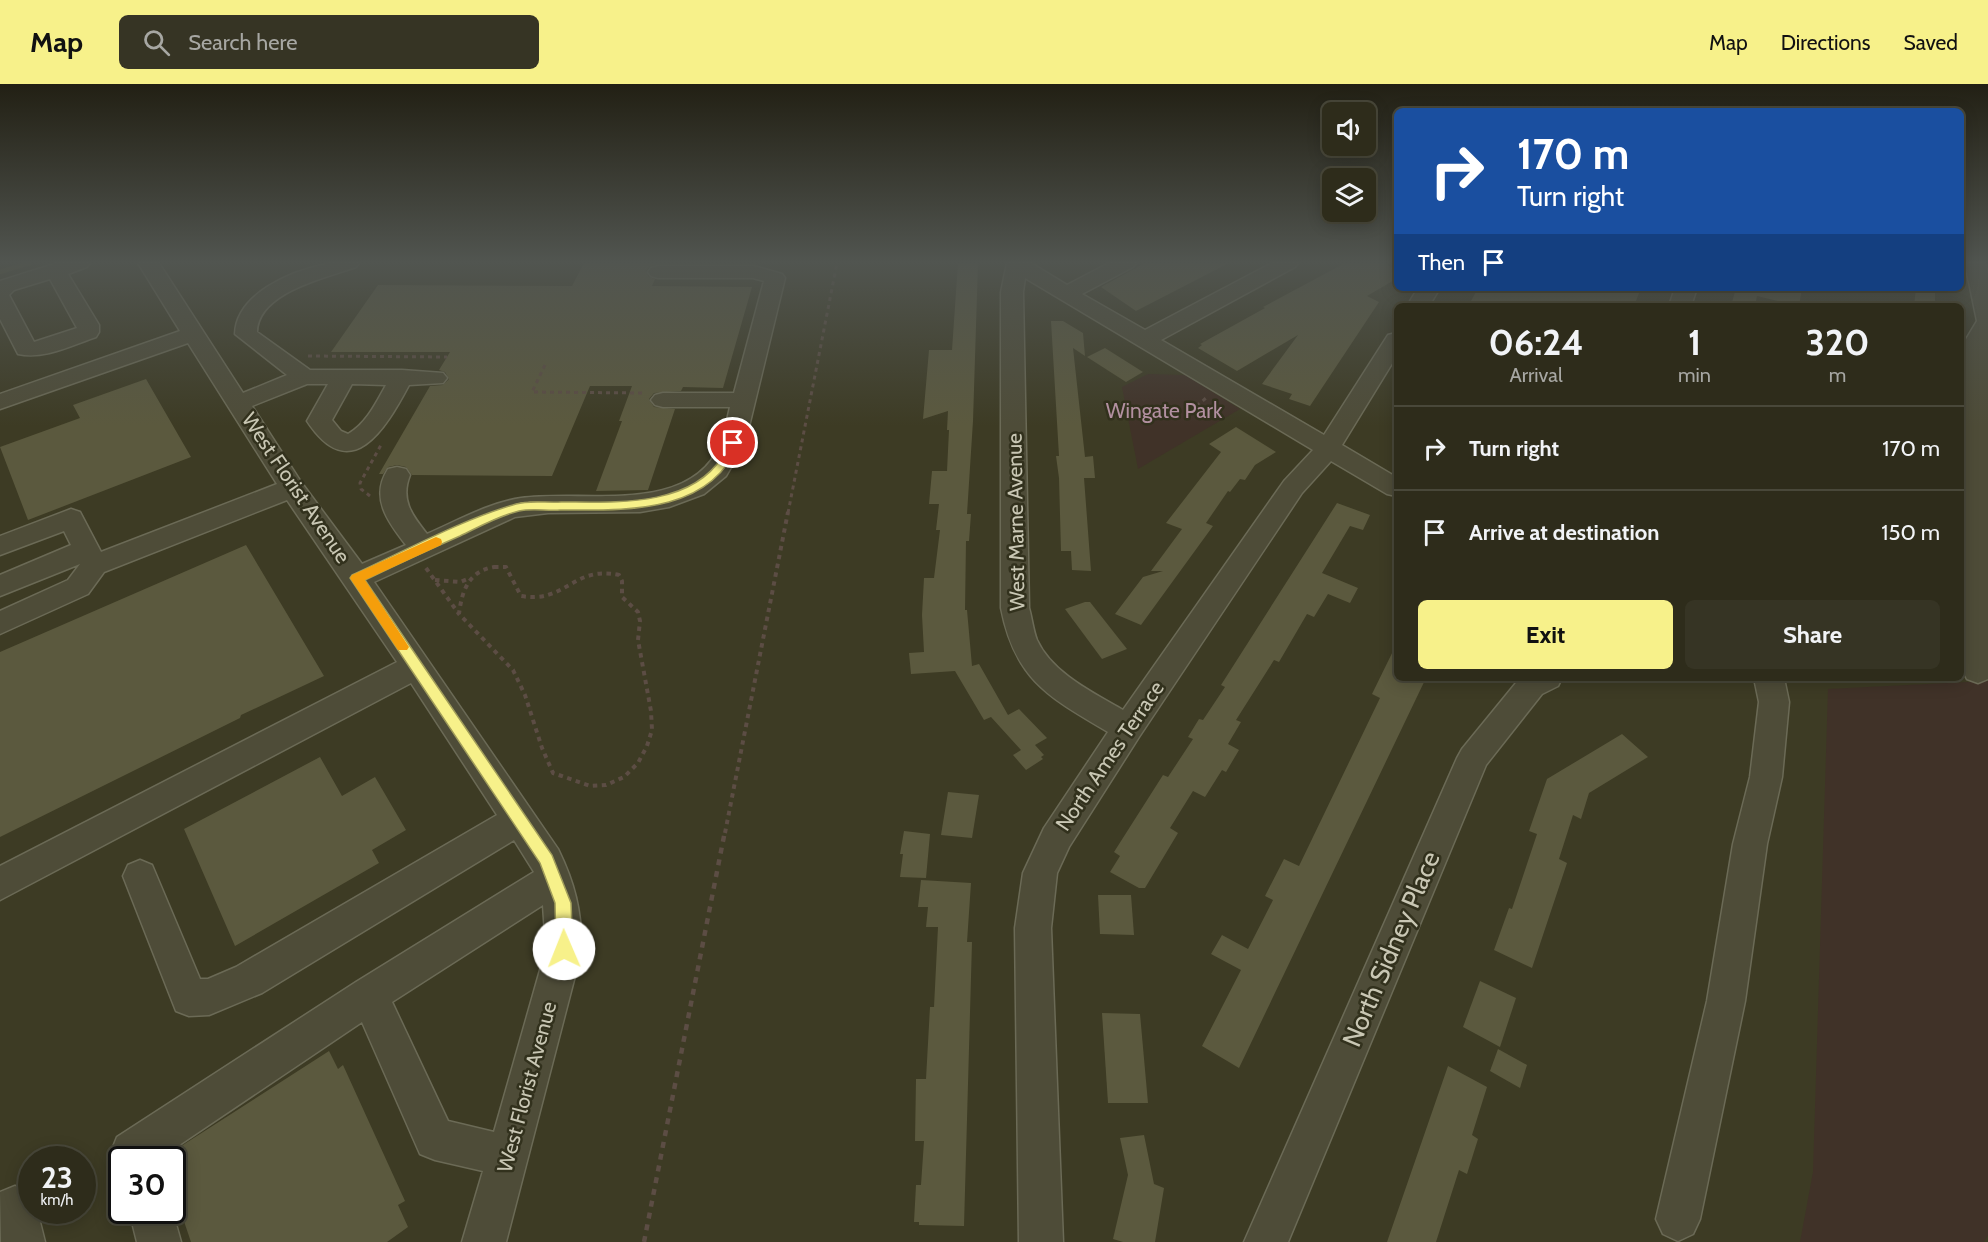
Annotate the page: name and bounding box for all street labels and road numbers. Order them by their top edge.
street label: West Florist Avenue [237,408,356,568]
street label: West Marne Avenue [1001,433,1030,611]
street label: North Ames Terrace [1050,676,1169,835]
street label: North Sidney Place [1335,846,1447,1052]
street label: West Florist Avenue [492,998,561,1175]

